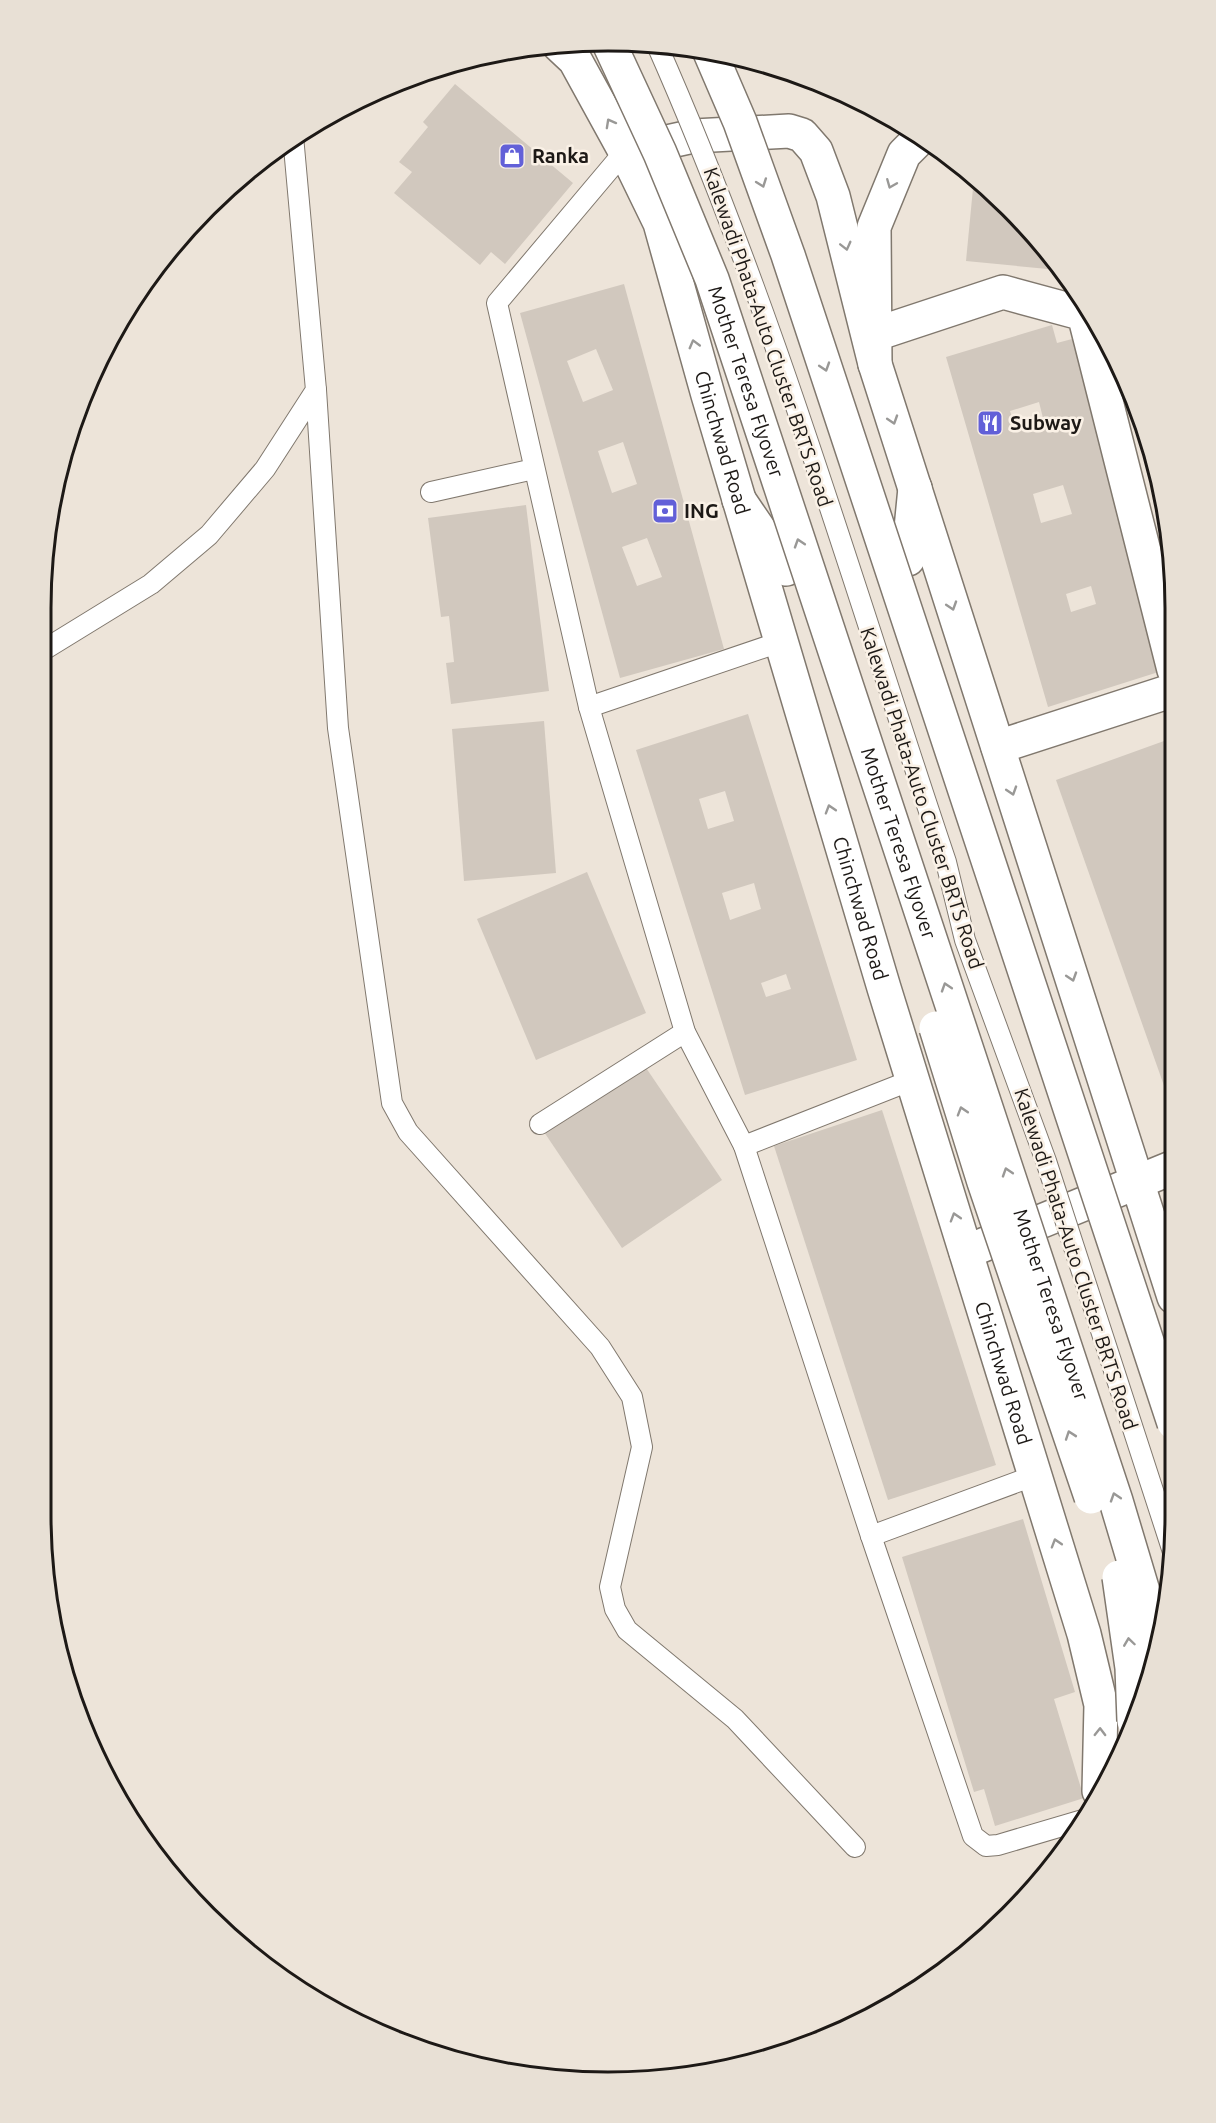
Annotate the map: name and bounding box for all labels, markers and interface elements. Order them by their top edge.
one-way arrow [606,119,617,129]
shop icon: Ranka [497,141,527,171]
place label: Ranka [532,144,589,167]
street label: Kalewadi Phata-Auto Cluster BRTS Road [699,164,838,510]
one-way arrow [755,177,767,188]
one-way arrow [886,177,898,188]
one-way arrow [838,241,851,251]
street label: Mother Teresa Flyover [704,283,789,481]
one-way arrow [689,339,701,350]
one-way arrow [818,361,830,372]
street label: Chinchwad Road [691,368,755,517]
restaurant icon: Subway [975,408,1005,438]
place label: Subway [1010,411,1082,434]
one-way arrow [886,414,898,425]
bank icon: ING [650,496,680,526]
place label: ING [684,499,719,522]
one-way arrow [794,538,806,549]
one-way arrow [945,600,958,611]
street label: Kalewadi Phata-Auto Cluster BRTS Road [856,624,989,972]
street label: Mother Teresa Flyover [857,744,941,942]
one-way arrow [1005,785,1017,796]
one-way arrow [825,804,837,815]
street label: Chinchwad Road [829,834,893,983]
one-way arrow [1065,971,1077,982]
one-way arrow [941,982,953,993]
street label: Kalewadi Phata-Auto Cluster BRTS Road [1010,1085,1143,1433]
one-way arrow [957,1106,969,1117]
one-way arrow [1002,1167,1015,1178]
street label: Mother Teresa Flyover [1009,1206,1094,1404]
one-way arrow [950,1212,962,1223]
street label: Chinchwad Road [971,1298,1037,1447]
one-way arrow [1064,1430,1077,1441]
one-way arrow [1109,1492,1122,1503]
one-way arrow [1051,1538,1063,1549]
one-way arrow [1123,1637,1135,1646]
one-way arrow [1094,1728,1107,1737]

